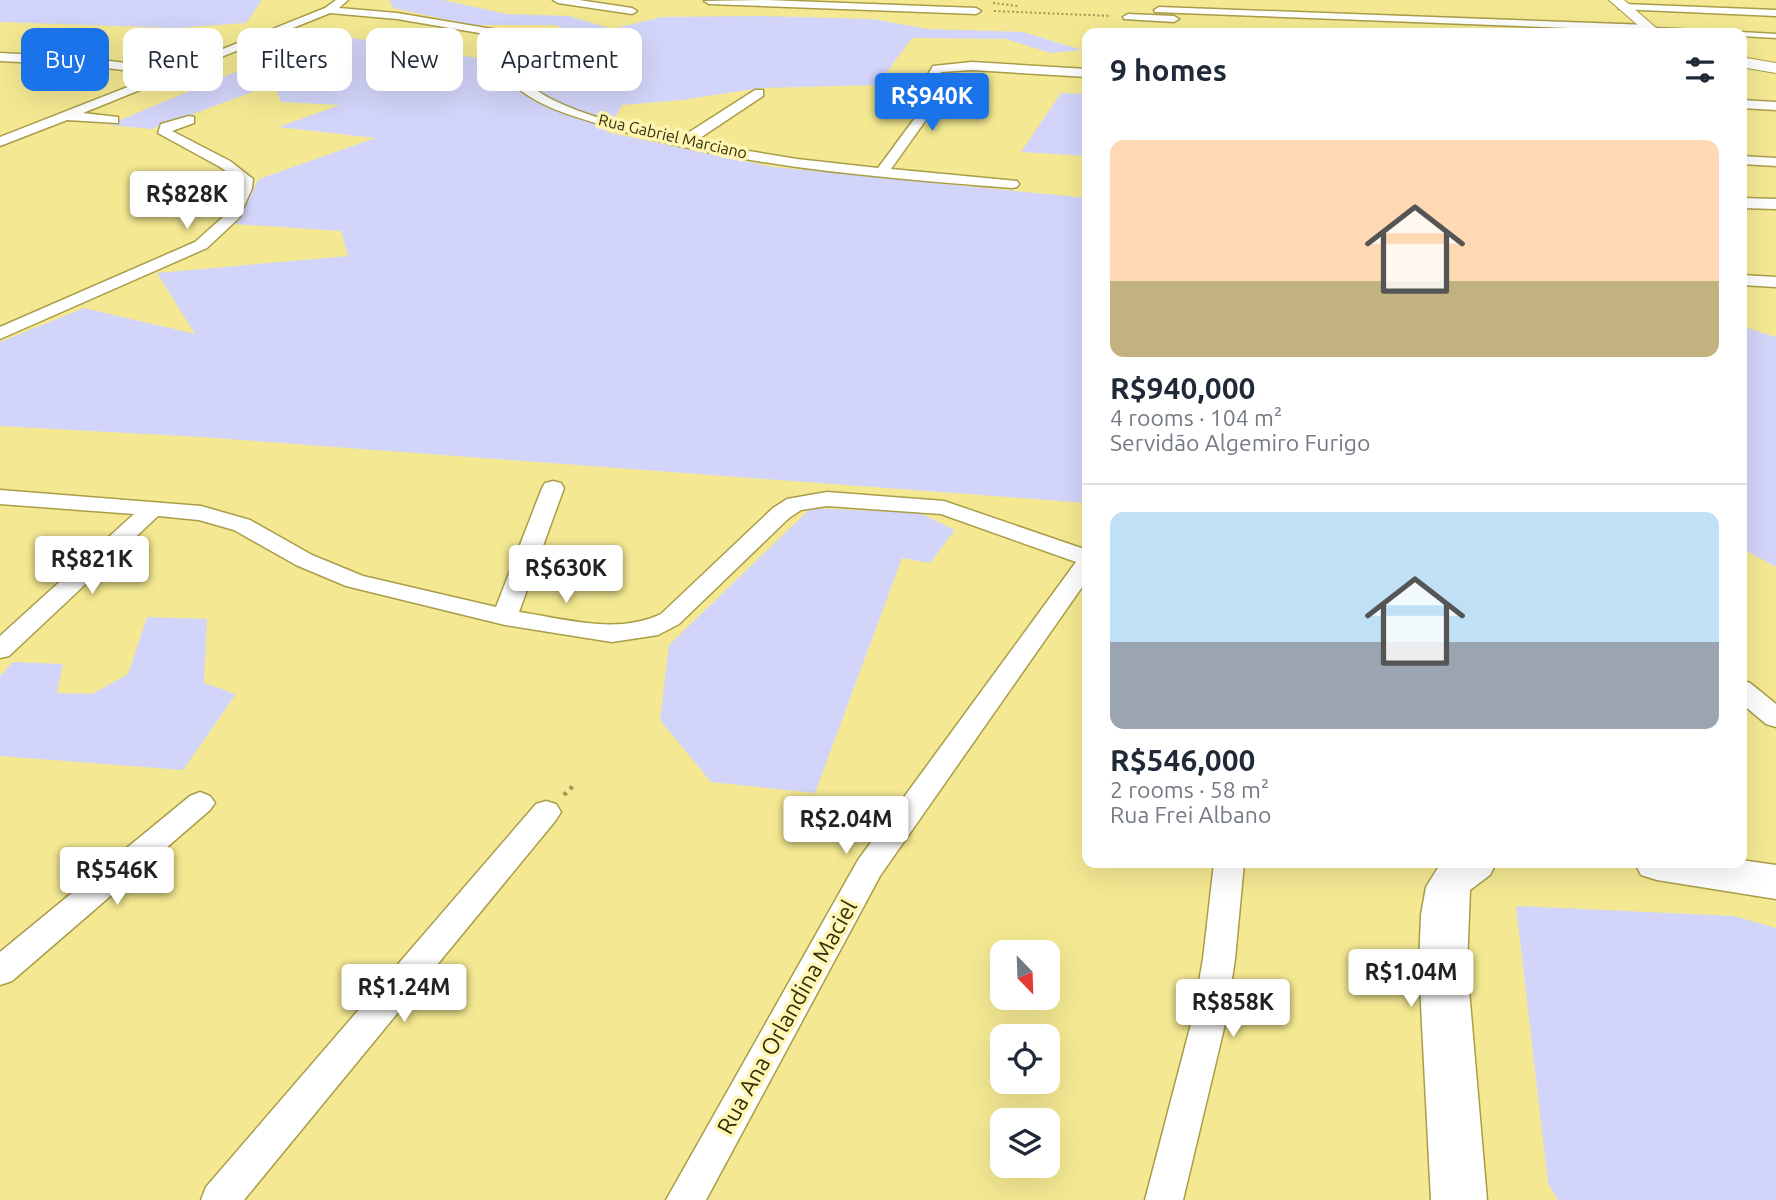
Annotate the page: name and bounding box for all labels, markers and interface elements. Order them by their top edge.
chip: Buy [21,28,109,91]
chip: Rent [123,28,223,91]
chip: Filters [237,28,352,91]
chip: New [366,28,463,91]
chip: Apartment [477,28,642,91]
icon: filters [1681,51,1719,89]
text: 9 homes [1110,53,1227,87]
pin: R$940K [875,74,989,133]
text: R$940K [891,83,973,108]
street label: Rua Gabriel Marciano [597,110,749,162]
pin: R$828K [130,172,244,231]
text: R$828K [146,181,228,206]
icon: home [1352,186,1478,312]
text: R$940,000 [1110,371,1256,405]
text: 4 rooms · 104 m² [1110,405,1282,430]
text: Servidão Algemiro Furigo [1110,430,1370,455]
pin: R$821K [35,536,149,596]
text: R$821K [51,546,133,571]
pin: R$630K [509,546,623,605]
text: R$630K [525,555,607,580]
icon: home [1352,558,1478,684]
text: R$546,000 [1110,743,1256,777]
text: 2 rooms · 58 m² [1110,777,1269,802]
pin: R$2.04M [781,796,911,856]
text: Rua Frei Albano [1110,802,1271,827]
text: R$2.04M [799,806,893,831]
pin: R$546K [60,848,174,907]
text: R$546K [76,857,158,882]
street label: Rua Ana Orlandina Maciel [712,896,861,1138]
north arrow [990,940,1060,1010]
map controls [990,940,1060,1178]
pin: R$1.04M [1346,950,1476,1009]
text: R$1.04M [1364,959,1458,984]
pin: R$1.24M [339,964,469,1024]
text: R$1.24M [357,974,451,999]
pin: R$858K [1176,979,1290,1039]
text: R$858K [1192,989,1274,1014]
button: locate [990,1024,1060,1094]
button: layers [990,1108,1060,1178]

